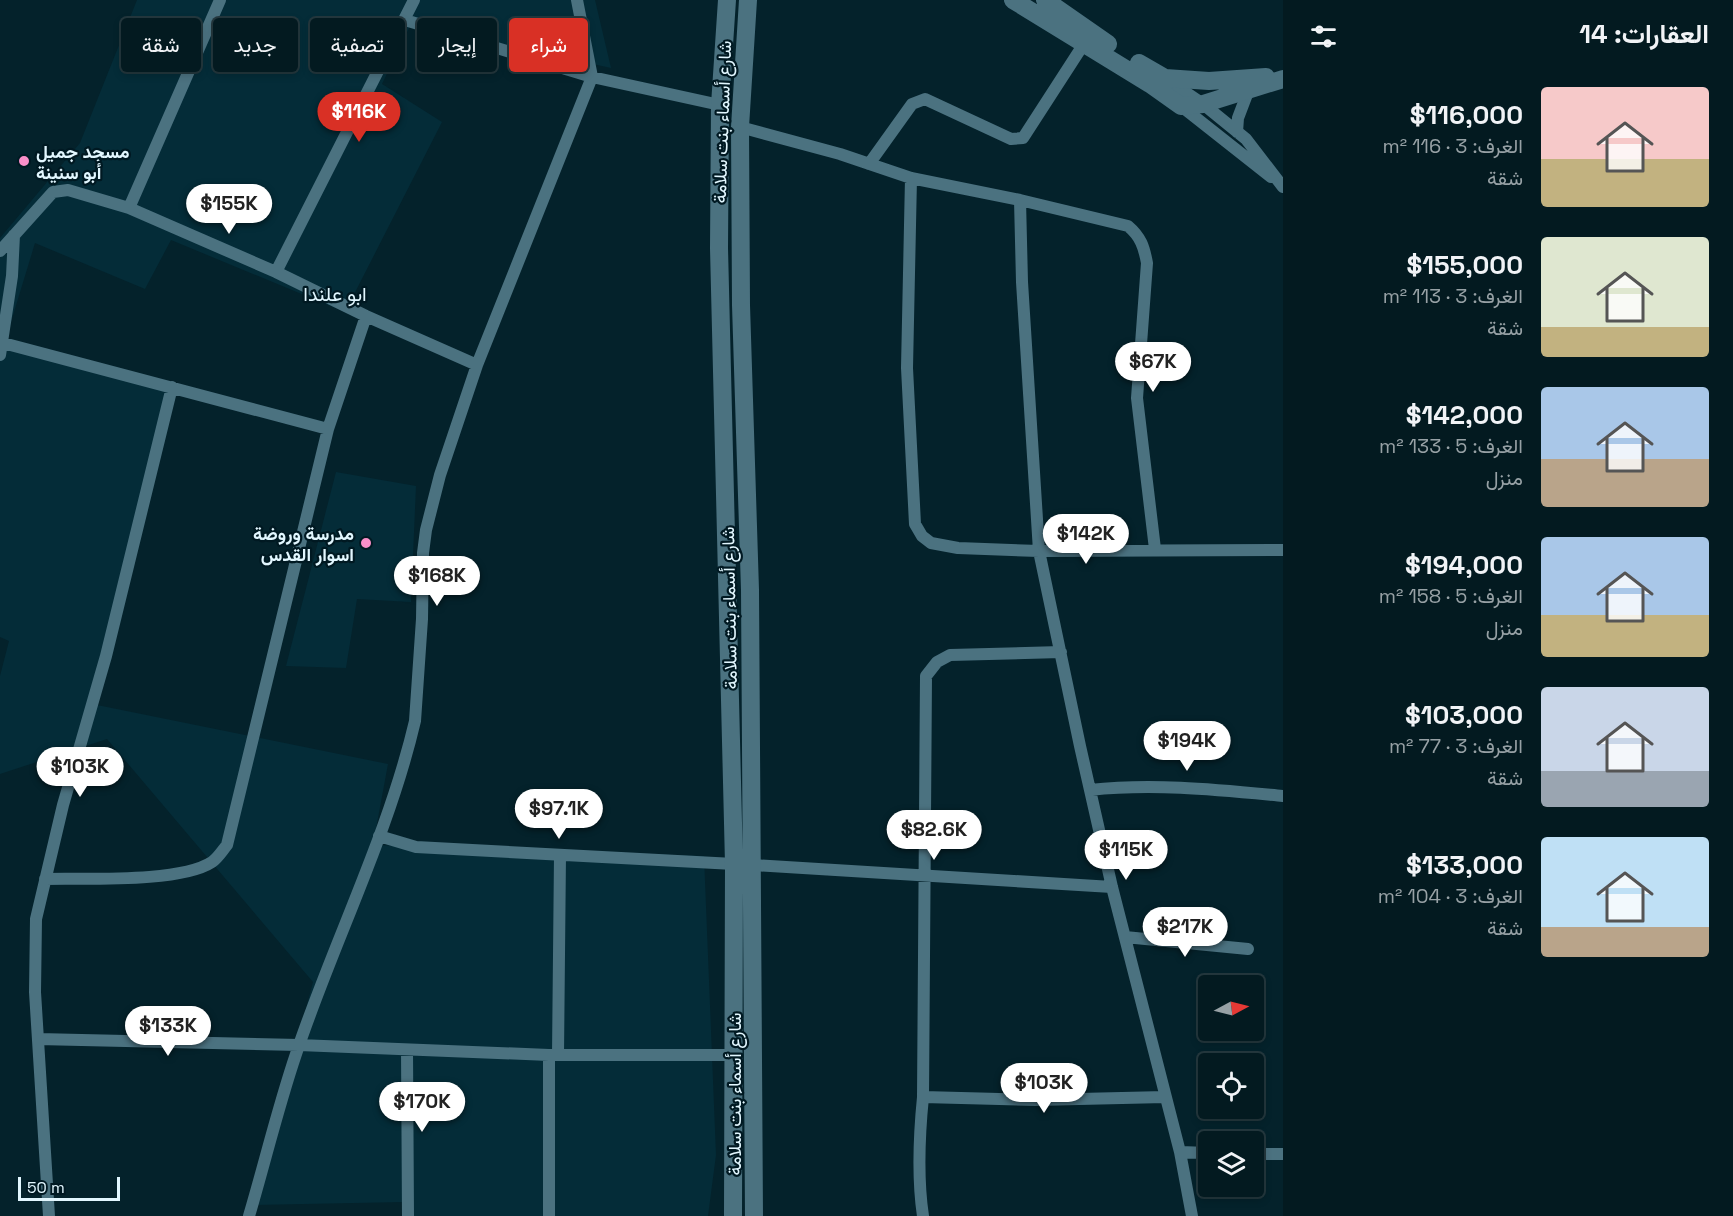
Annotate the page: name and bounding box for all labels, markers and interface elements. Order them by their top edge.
text: العقارات: 14 [1579,17,1709,51]
chip: شقة [121,18,201,72]
chip: جديد [213,18,298,72]
chip: تصفية [310,18,405,72]
chip: إيجار [417,18,497,72]
chip: شراء [509,18,588,72]
icon: filters [1307,20,1340,53]
street label: شارع أسماء بنت سلامة [708,40,737,204]
pin: $116K [317,92,401,143]
text: $116K [331,98,387,124]
text: $116,000 [1410,98,1523,132]
icon: home [1589,111,1661,183]
text: الغرف: 3 · 116 m² [1382,133,1523,159]
place label: مسجد جميل أبو سنينة [36,140,130,184]
marker: مسجد جميل أبو سنينة [17,154,31,168]
text: شقة [1487,165,1523,191]
pin: $155K [187,184,271,235]
text: $155K [200,190,258,216]
text: $155,000 [1406,248,1523,282]
icon: home [1589,261,1661,333]
district label: ابو علندا [303,281,367,307]
text: الغرف: 3 · 113 m² [1383,283,1523,309]
text: شقة [1487,315,1523,341]
pin: $67K [1117,342,1189,393]
text: $67K [1129,348,1177,374]
text: $142,000 [1406,398,1523,432]
icon: home [1589,411,1661,483]
text: الغرف: 5 · 133 m² [1379,433,1523,459]
text: منزل [1486,465,1523,491]
pin: $142K [1044,514,1128,565]
text: $142K [1057,520,1115,546]
place label: مدرسة وروضة اسوار القدس [253,522,354,566]
street label: شارع أسماء بنت سلامة [716,526,743,690]
marker: مدرسة وروضة اسوار القدس [359,536,373,550]
text: $194,000 [1405,548,1523,582]
pin: $168K [395,556,479,607]
icon: home [1589,561,1661,633]
text: $168K [408,562,466,588]
text: الغرف: 5 · 158 m² [1379,583,1523,609]
text: منزل [1486,615,1523,641]
text: $103,000 [1405,698,1523,732]
icon: home [1589,711,1661,783]
pin: $194K [1145,721,1229,772]
text: $194K [1158,727,1216,753]
text: الغرف: 3 · 77 m² [1389,733,1523,759]
pin: $103K [38,747,122,798]
text: $103K [51,753,109,779]
text: شقة [1487,765,1523,791]
pin: $97.1K [510,789,608,840]
text: $97.1K [529,795,589,821]
pin: $82.6K [885,810,983,861]
text: $82.6K [901,816,967,842]
pin: $115K [1084,830,1168,881]
text: $115K [1099,836,1153,862]
text: $133,000 [1406,848,1523,882]
icon: home [1589,861,1661,933]
text: الغرف: 3 · 104 m² [1378,883,1523,909]
pin: $217K [1143,907,1227,958]
text: $217K [1157,913,1213,939]
text: شقة [1487,915,1523,941]
north arrow [1198,975,1264,1041]
map controls [1198,975,1264,1197]
pin: $133K [126,1006,210,1057]
text: $133K [139,1012,197,1038]
street label: شارع أسماء بنت سلامة [723,1013,747,1175]
button: locate [1198,1053,1264,1119]
pin: $103K [1002,1063,1086,1114]
text: $103K [1015,1069,1073,1095]
pin: $170K [380,1082,464,1133]
text: $170K [393,1088,451,1114]
button: layers [1198,1131,1264,1197]
scale bar [18,1174,120,1202]
text: 50 m [27,1177,65,1198]

